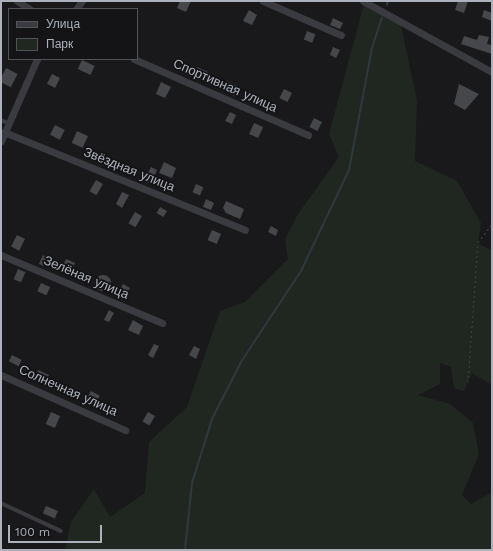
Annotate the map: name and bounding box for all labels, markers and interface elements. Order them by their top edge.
legend [8,8,138,60]
text: Улица [46,17,80,31]
text: Парк [46,37,73,51]
street label: Спортивная улица [171,56,279,116]
street label: Звёздная улица [81,145,177,195]
street label: Зелёная улица [41,253,131,303]
street label: Солнечная улица [16,362,120,420]
scale bar [10,517,104,543]
text: 100 m [15,525,50,539]

